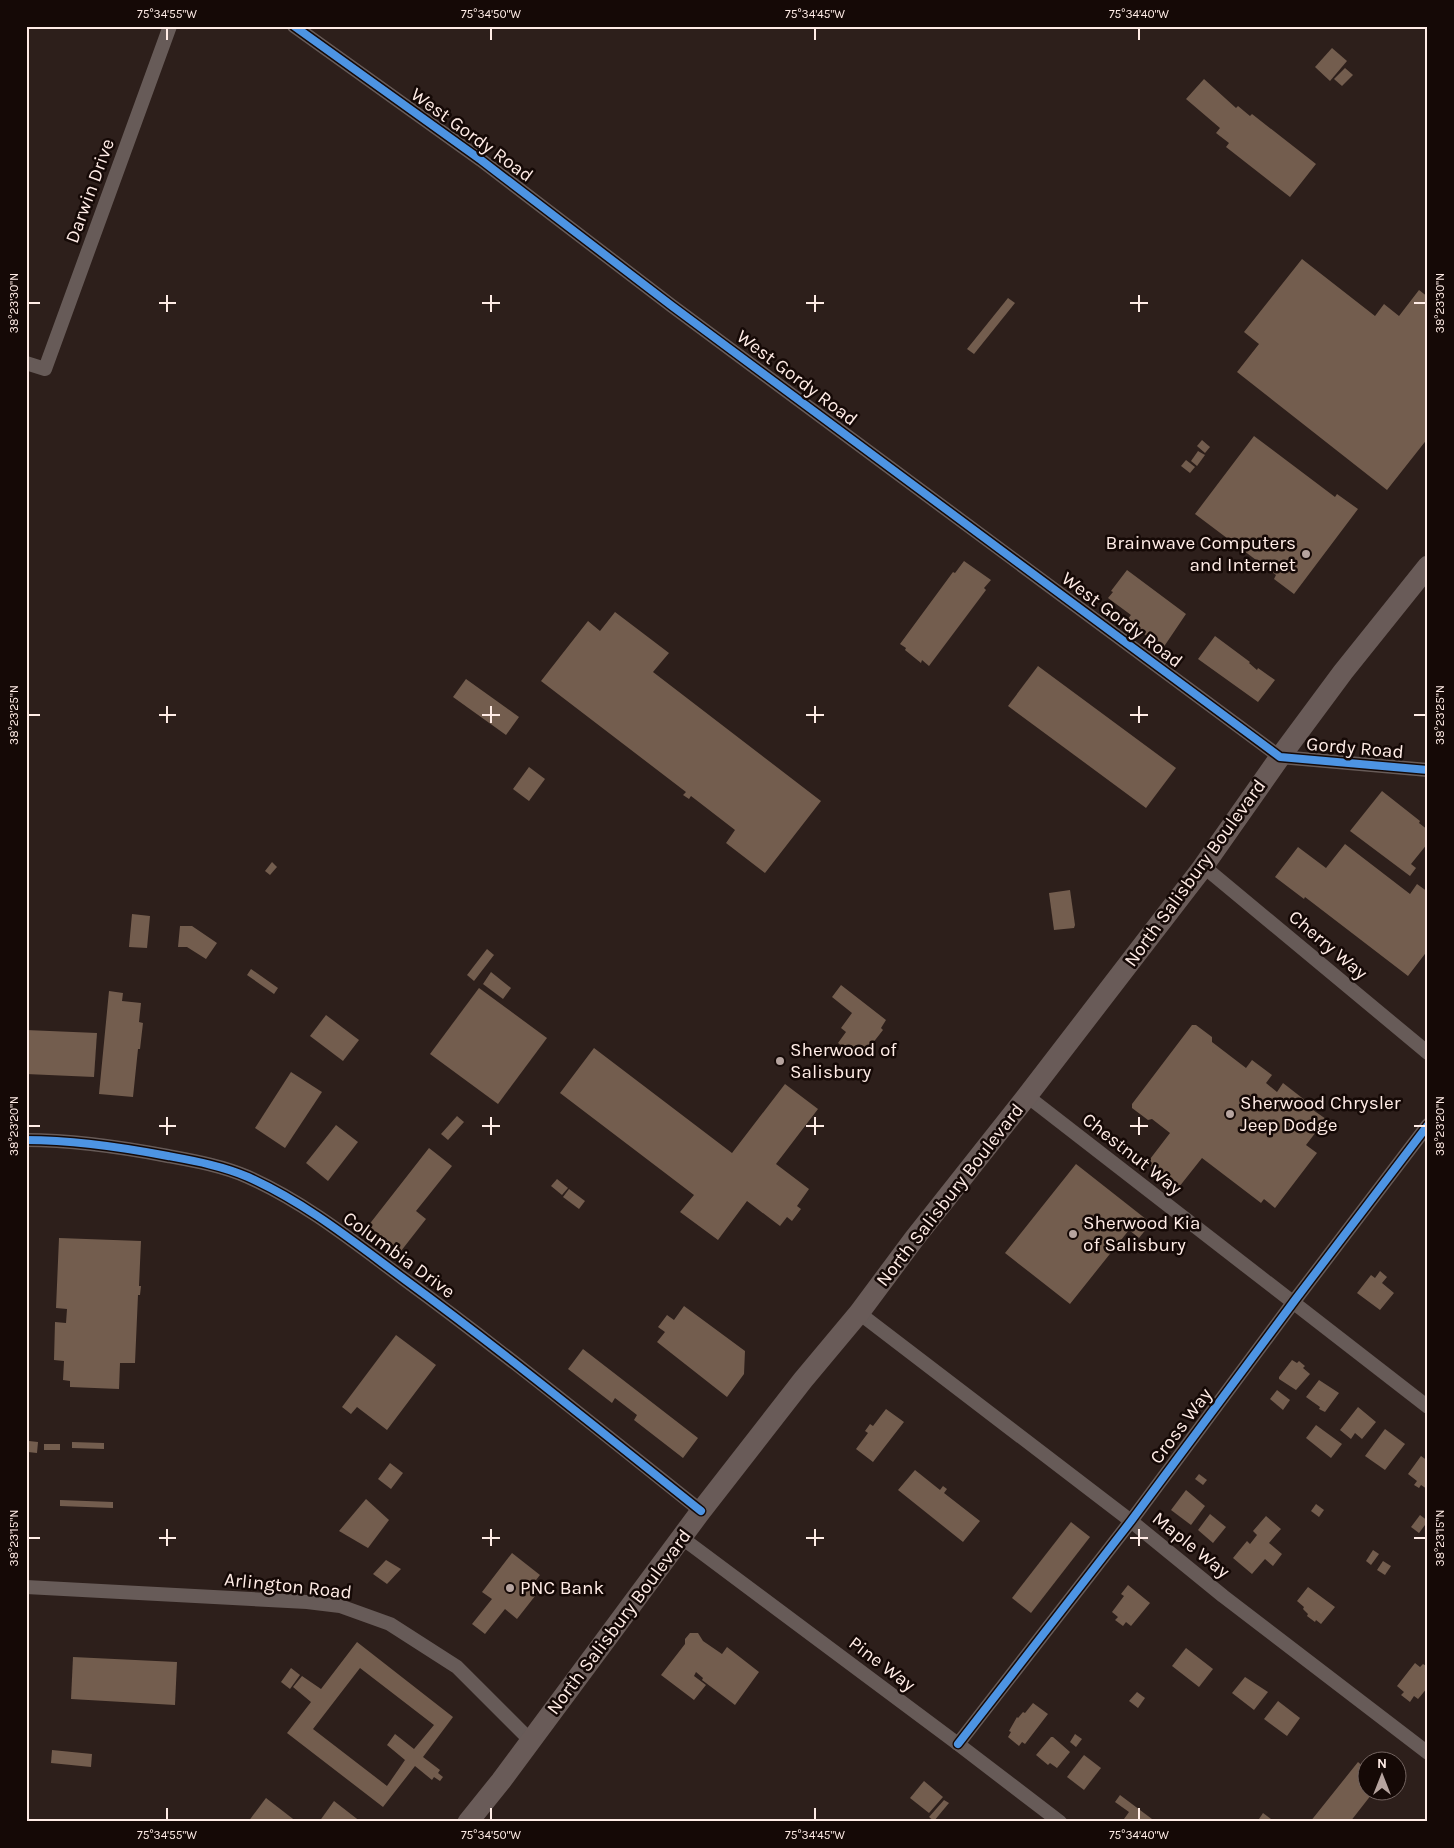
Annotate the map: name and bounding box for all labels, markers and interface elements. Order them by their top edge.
text: 75°34'55"W [137,7,197,21]
text: 75°34'50"W [461,7,521,21]
text: 75°34'45"W [785,7,845,21]
text: 75°34'40"W [1109,7,1169,21]
street label: West Gordy Road [407,83,537,187]
street label: Darwin Drive [61,136,119,246]
text: 38°23'30"N [7,273,21,333]
text: 38°23'30"N [1433,273,1447,333]
street label: West Gordy Road [732,325,862,431]
place label: Brainwave Computers and Internet [1106,532,1296,576]
marker: Brainwave Computers and Internet [1300,548,1312,560]
street label: West Gordy Road [1057,567,1187,673]
text: 38°23'25"N [7,685,21,745]
text: 38°23'25"N [1433,685,1447,745]
street label: Gordy Road [1305,733,1405,763]
street label: North Salisbury Boulevard [1120,775,1270,971]
street label: Cherry Way [1284,906,1372,984]
place label: Sherwood of Salisbury [790,1039,897,1083]
marker: Sherwood of Salisbury [774,1055,786,1067]
place label: Sherwood Chrysler Jeep Dodge [1240,1092,1401,1136]
text: 38°23'20"N [7,1096,21,1156]
text: 38°23'20"N [1433,1096,1447,1156]
street label: North Salisbury Boulevard [872,1099,1028,1291]
street label: Chestnut Way [1078,1108,1186,1200]
marker: Sherwood Chrysler Jeep Dodge [1224,1108,1236,1120]
street label: Columbia Drive [339,1207,459,1303]
place label: Sherwood Kia of Salisbury [1083,1212,1201,1256]
marker: Sherwood Kia of Salisbury [1067,1228,1079,1240]
street label: Cross Way [1145,1384,1217,1468]
street label: Maple Way [1148,1507,1234,1583]
text: 38°23'15"N [7,1510,21,1566]
text: 38°23'15"N [1433,1510,1447,1566]
street label: North Salisbury Boulevard [542,1525,696,1719]
street label: Arlington Road [223,1568,353,1604]
place label: PNC Bank [520,1577,604,1599]
marker: PNC Bank [504,1582,516,1594]
street label: Pine Way [844,1632,920,1696]
north arrow [1356,1750,1406,1800]
text: N [1377,1755,1387,1772]
text: 75°34'55"W [137,1828,197,1842]
text: 75°34'50"W [461,1828,521,1842]
text: 75°34'45"W [785,1828,845,1842]
text: 75°34'40"W [1109,1828,1169,1842]

